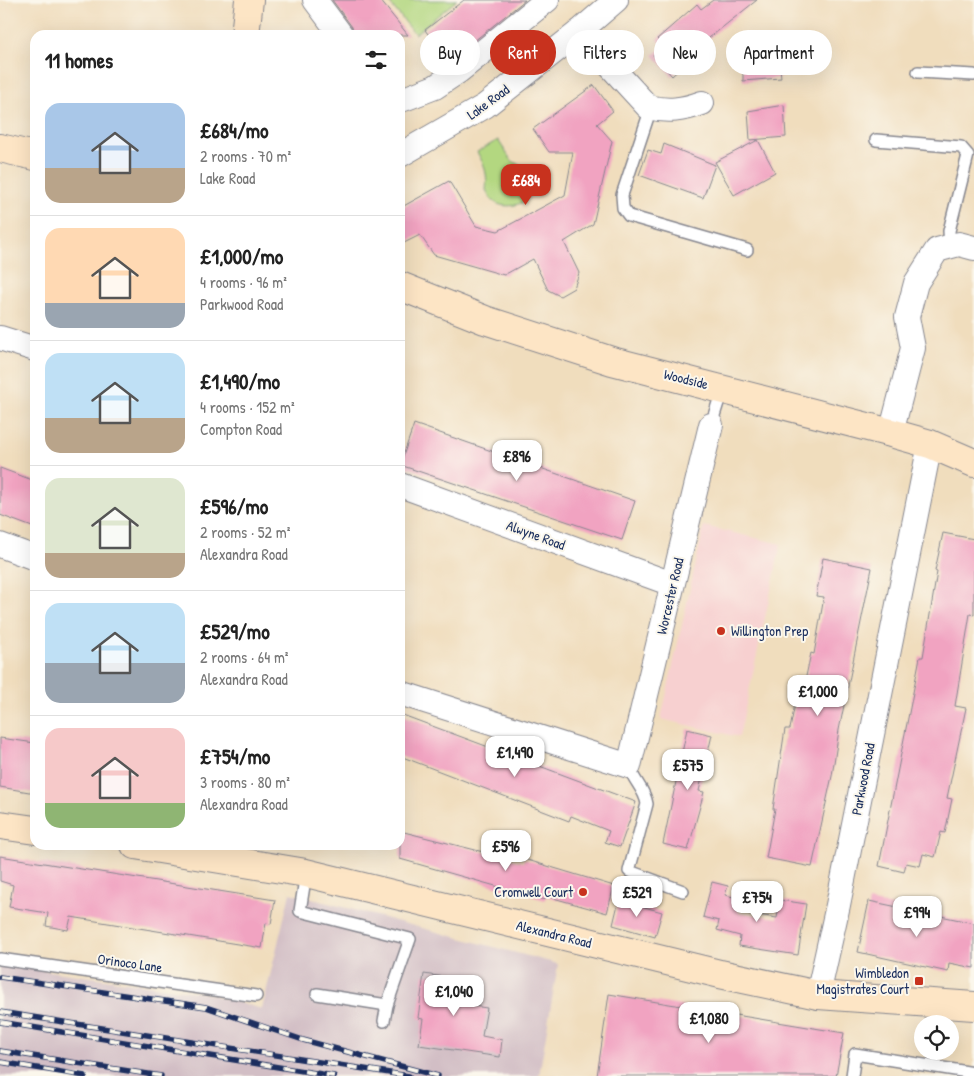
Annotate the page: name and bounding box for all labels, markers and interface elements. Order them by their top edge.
chip: Buy [420,30,480,75]
chip: Rent [490,30,556,75]
chip: Filters [566,30,644,75]
chip: New [654,30,716,75]
chip: Apartment [726,30,832,75]
text: 11 homes [45,46,113,75]
icon: filters [362,46,390,74]
street label: Lake Road [463,79,513,123]
text: £684/mo [200,116,269,145]
icon: home [85,123,145,183]
text: 2 rooms · 70 m² [200,145,291,167]
pin: £684 [496,164,556,206]
text: Lake Road [200,167,255,189]
text: £684 [512,169,540,191]
text: £1,000/mo [200,242,283,271]
icon: home [85,248,145,308]
text: 4 rooms · 96 m² [200,271,287,293]
text: Parkwood Road [200,293,283,315]
street label: Woodside [662,364,711,393]
text: £1,490/mo [200,367,280,396]
icon: home [85,373,145,433]
text: 4 rooms · 152 m² [200,396,295,418]
text: Compton Road [200,418,282,440]
pin: £896 [487,440,547,482]
text: £896 [503,445,531,467]
text: £596/mo [200,492,268,521]
icon: home [85,498,145,558]
street label: Alwyne Road [504,515,569,555]
text: 2 rooms · 52 m² [200,521,290,543]
text: Alexandra Road [200,543,288,565]
street label: Worcester Road [651,555,688,636]
text: £529/mo [200,617,270,646]
place label: Willington Prep [731,621,808,641]
icon: home [85,623,145,683]
marker: Willington Prep [715,625,727,637]
text: 2 rooms · 64 m² [200,646,288,668]
text: Alexandra Road [200,668,288,690]
pin: £1,000 [777,674,859,717]
text: £1,000 [798,680,838,702]
pin: £1,490 [474,736,556,778]
text: £1,490 [497,741,533,763]
street label: Parkwood Road [846,741,879,816]
text: £754/mo [200,742,270,771]
icon: home [85,748,145,808]
pin: £575 [658,748,718,791]
text: £575 [673,754,703,776]
text: 3 rooms · 80 m² [200,771,290,793]
text: Alexandra Road [200,793,288,815]
pin: £596 [476,830,536,872]
text: £596 [492,835,520,857]
pin: £529 [607,876,667,918]
pin: £754 [727,880,787,923]
text: £529 [623,881,651,903]
place label: Cromwell Court [494,882,573,901]
marker: Cromwell Court [577,886,589,898]
text: £754 [742,886,772,908]
pin: £994 [887,896,947,938]
text: £994 [904,901,930,923]
street label: Alexandra Road [515,915,594,952]
street label: Orinoco Lane [96,949,164,977]
place label: Wimbledon Magistrates Court [817,963,909,999]
pin: £1,040 [413,974,495,1017]
marker: Wimbledon Magistrates Court [913,975,925,987]
text: £1,040 [435,980,473,1002]
pin: £1,080 [668,1002,750,1044]
text: £1,080 [689,1007,729,1029]
map controls [914,1015,959,1060]
button: locate [914,1015,959,1060]

